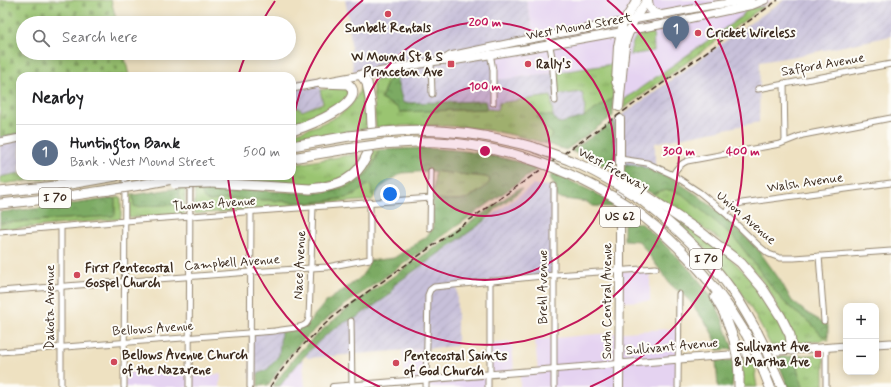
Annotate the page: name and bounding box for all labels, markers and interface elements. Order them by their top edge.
marker: Sunbelt Rentals [383,9,393,19]
street label: West Mound Street [525,9,633,45]
text: 200 m [469,15,502,31]
search box [16,16,296,60]
pin: 1 [663,16,689,49]
place label: Sunbelt Rentals [345,20,431,37]
place label: Cricket Wireless [706,25,796,42]
icon: search [30,27,52,49]
text: Search here [62,28,138,48]
marker: Cricket Wireless [693,28,703,38]
place label: W Mound St & S Princeton Ave [350,49,443,81]
street label: Safford Avenue [780,49,866,83]
place label: Rally's [536,56,571,73]
marker: W Mound St & S Princeton Ave [446,59,456,69]
marker: Rally's [523,59,533,69]
text: 100 m [469,79,502,95]
text: Nearby [32,87,84,109]
text: Huntington Bank [70,134,180,154]
text: 1 [42,144,48,161]
text: 500 m [243,144,280,161]
centre of rings [478,144,492,158]
street label: West Freeway [575,144,651,196]
text: 300 m [663,144,696,160]
text: 400 m [726,144,760,160]
text: Bank · West Mound Street [70,154,215,171]
street label: Walsh Avenue [766,169,844,197]
your location [380,184,400,204]
street label: Union Avenue [713,187,779,249]
road number: I 70 [39,188,71,208]
street label: Thomas Avenue [172,193,256,215]
road number: US 62 [600,207,640,227]
street label: Nace Avenue [290,230,310,300]
street label: South Central Avenue [599,243,616,359]
road number: I 70 [690,249,722,269]
street label: Brehl Avenue [535,250,552,324]
street label: Campbell Avenue [184,251,280,275]
place label: First Pentecostal Gospel Church [85,260,173,292]
street label: Dakota Avenue [42,265,59,349]
marker: First Pentecostal Gospel Church [72,270,82,280]
map controls [843,303,879,375]
button: + [843,303,879,339]
street label: Bellows Avenue [112,318,194,340]
street label: Sullivant Avenue [625,334,719,359]
place label: Sullivant Ave & Martha Ave [734,339,810,371]
button: − [843,339,879,375]
place label: Bellows Avenue Church of the Nazarene [122,347,248,379]
place label: Pentecostal Saints of God Church [404,348,507,380]
marker: Sullivant Ave & Martha Ave [813,349,823,359]
marker: Bellows Avenue Church of the Nazarene [109,357,119,367]
marker: Pentecostal Saints of God Church [391,358,401,368]

